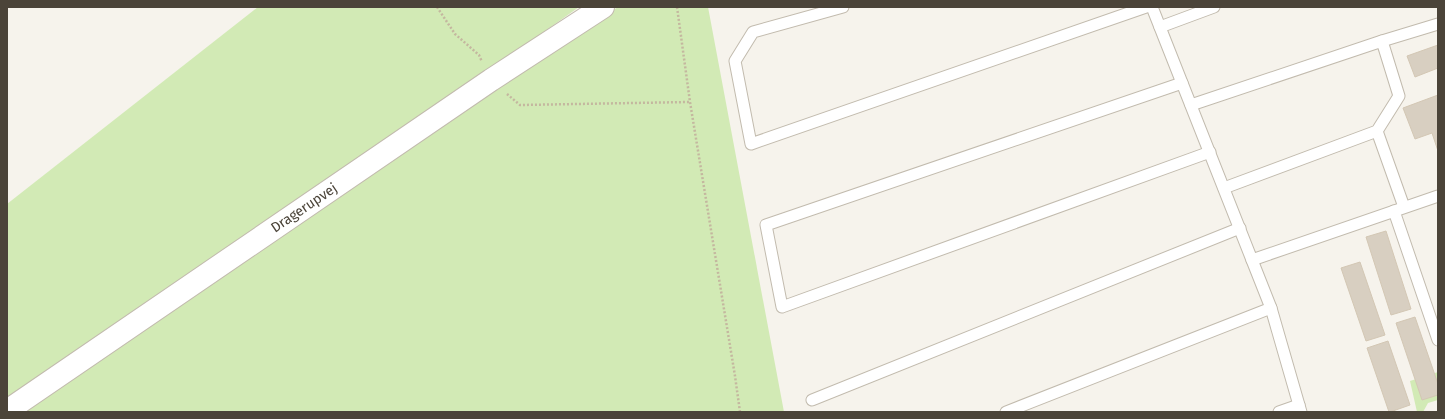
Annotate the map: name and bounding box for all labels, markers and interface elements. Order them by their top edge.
street label: Dragerupvej [268,180,340,236]

